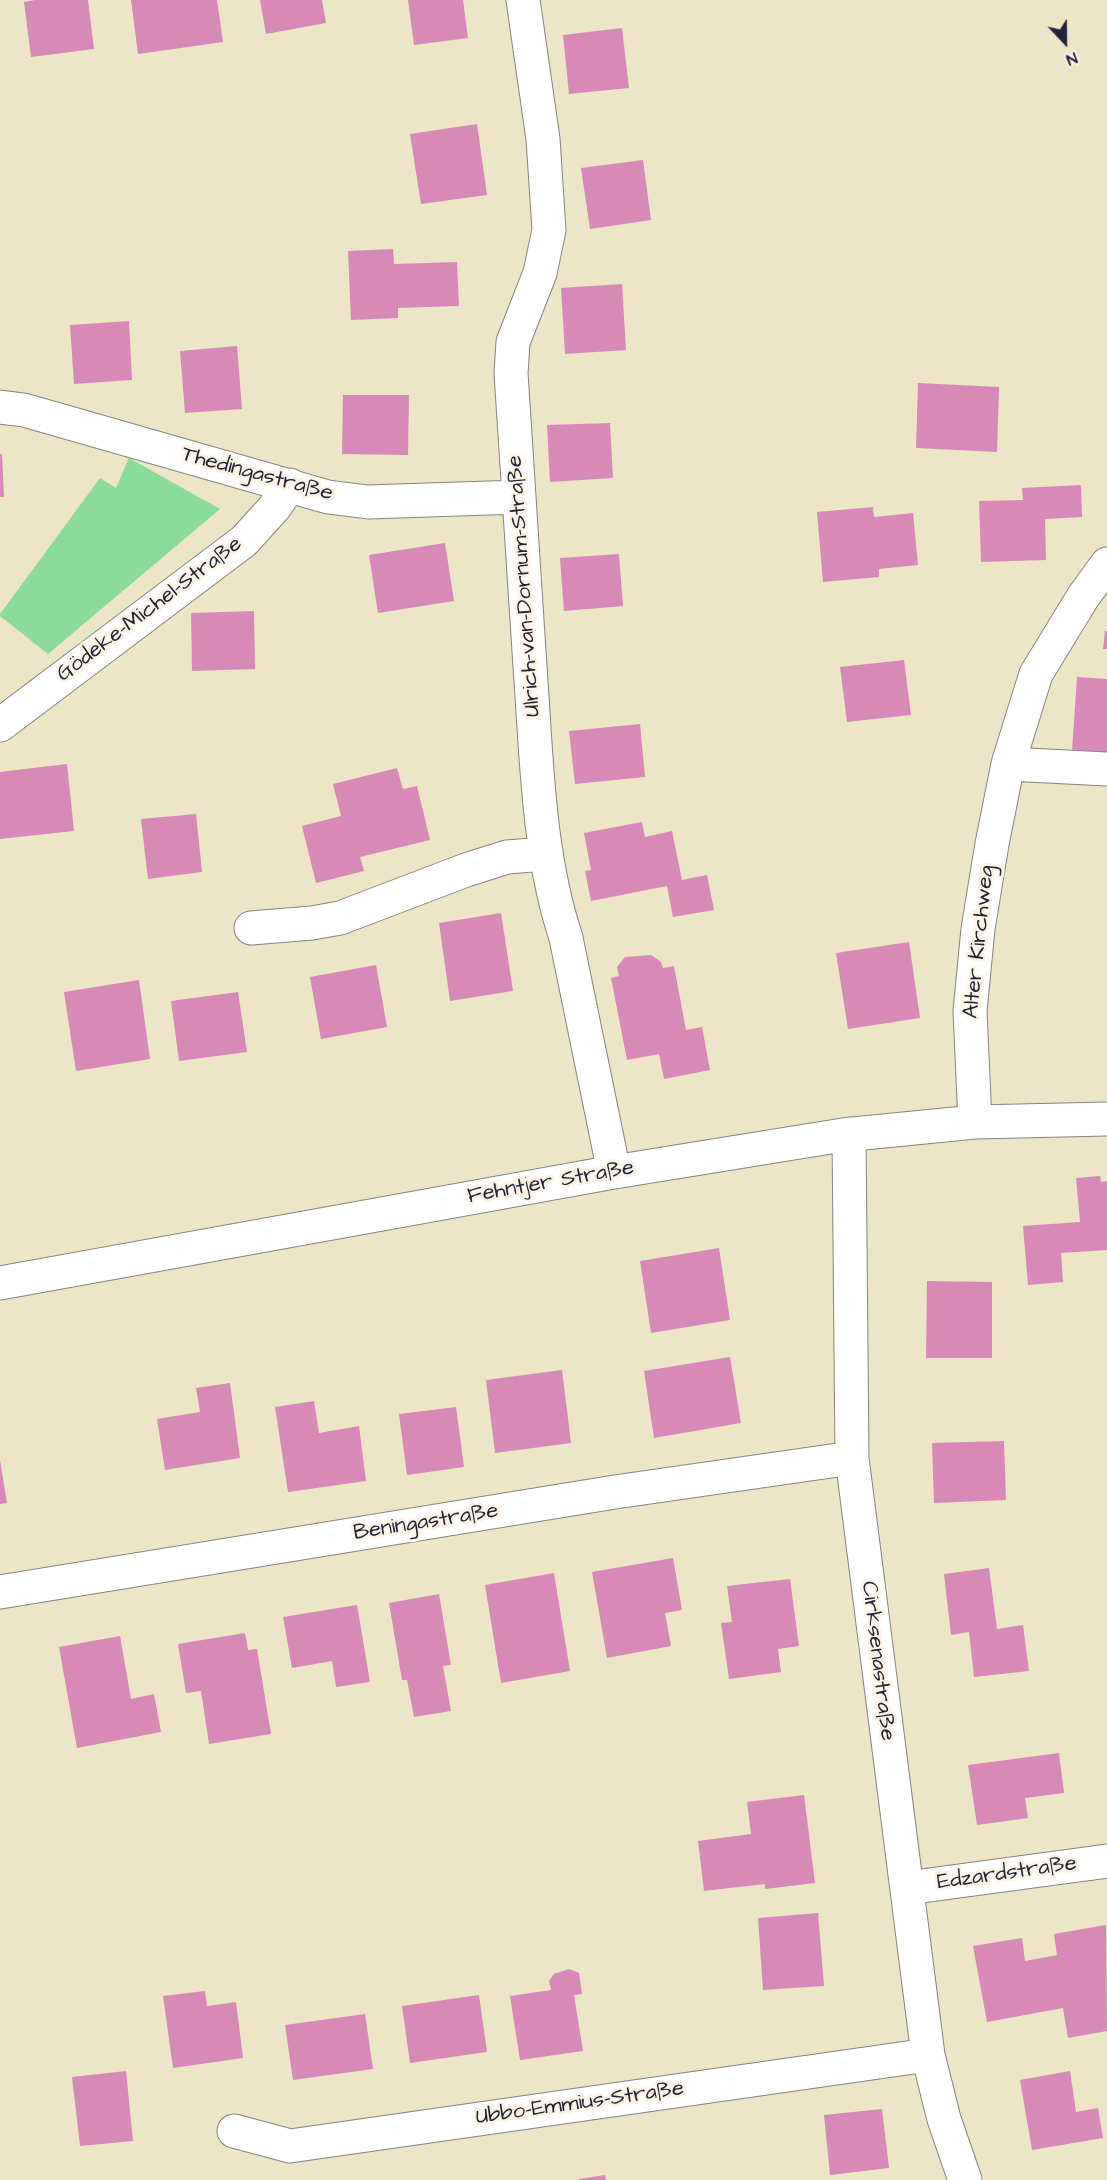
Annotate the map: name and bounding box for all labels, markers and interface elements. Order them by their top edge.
north arrow [1035,12,1095,72]
text: N [1063,47,1081,71]
street label: Thedingastraße [179,442,335,508]
street label: Ulrich-van-Dornum-Straße [503,454,547,718]
street label: Gödeke-Michel-Straße [52,532,248,688]
street label: Alter Kirchweg [959,864,1001,1020]
street label: Fehntjer Straße [466,1155,636,1211]
street label: Beningastraße [352,1499,500,1547]
street label: Cirksenastraße [854,1580,900,1742]
street label: Edzardstraße [936,1851,1078,1897]
street label: Ubbo-Emmius-Straße [474,2076,686,2132]

